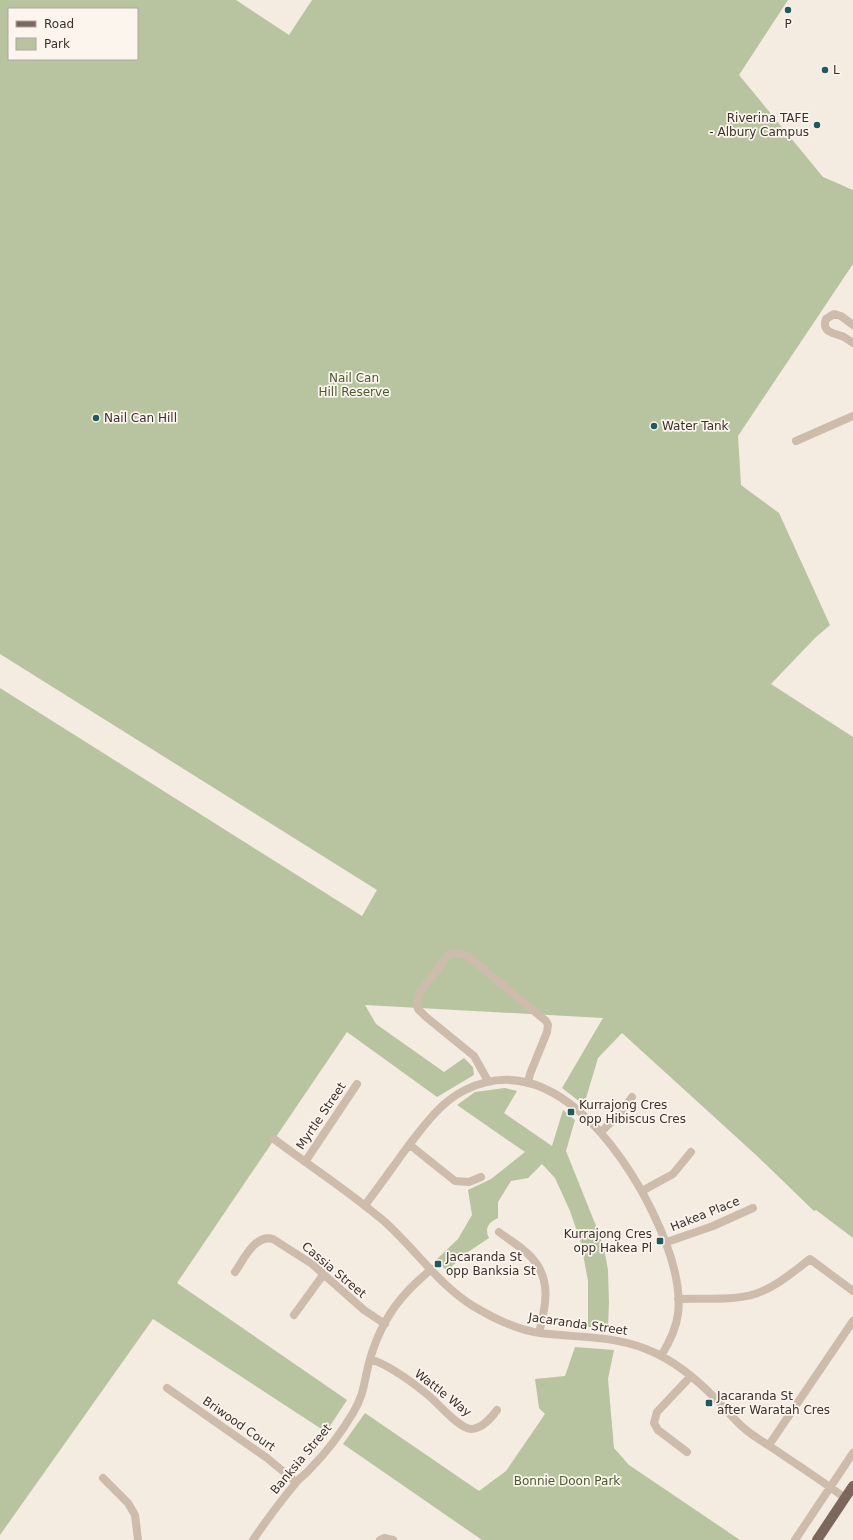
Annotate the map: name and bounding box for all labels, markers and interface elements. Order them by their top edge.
marker: P [783,5,793,15]
legend [8,8,138,60]
text: Road [44,17,74,31]
place label: P [784,17,792,31]
text: Park [44,37,70,51]
place label: L [833,63,840,77]
marker: L [820,65,830,75]
place label: Riverina TAFE - Albury Campus [709,111,809,139]
marker: Riverina TAFE - Albury Campus [812,120,822,130]
park label: Nail Can Hill Reserve [318,371,390,399]
place label: Nail Can Hill [104,411,177,425]
marker: Nail Can Hill [91,413,101,423]
place label: Water Tank [662,419,729,433]
marker: Water Tank [649,421,659,431]
street label: Myrtle Street [293,1079,349,1152]
place label: Kurrajong Cres opp Hibiscus Cres [579,1098,686,1126]
marker: Kurrajong Cres opp Hibiscus Cres [566,1107,576,1117]
street label: Hakea Place [668,1194,742,1234]
place label: Kurrajong Cres opp Hakea Pl [564,1227,652,1255]
marker: Kurrajong Cres opp Hakea Pl [655,1236,665,1246]
street label: Cassia Street [299,1239,369,1301]
place label: Jacaranda St opp Banksia St [445,1250,536,1278]
marker: Jacaranda St opp Banksia St [433,1259,443,1269]
street label: Jacaranda Street [527,1310,629,1338]
street label: Wattle Way [412,1367,474,1419]
place label: Jacaranda St after Waratah Cres [716,1389,830,1417]
street label: Briwood Court [200,1394,278,1454]
marker: Jacaranda St after Waratah Cres [704,1398,714,1408]
street label: Banksia Street [268,1421,335,1497]
park label: Bonnie Doon Park [514,1474,620,1488]

